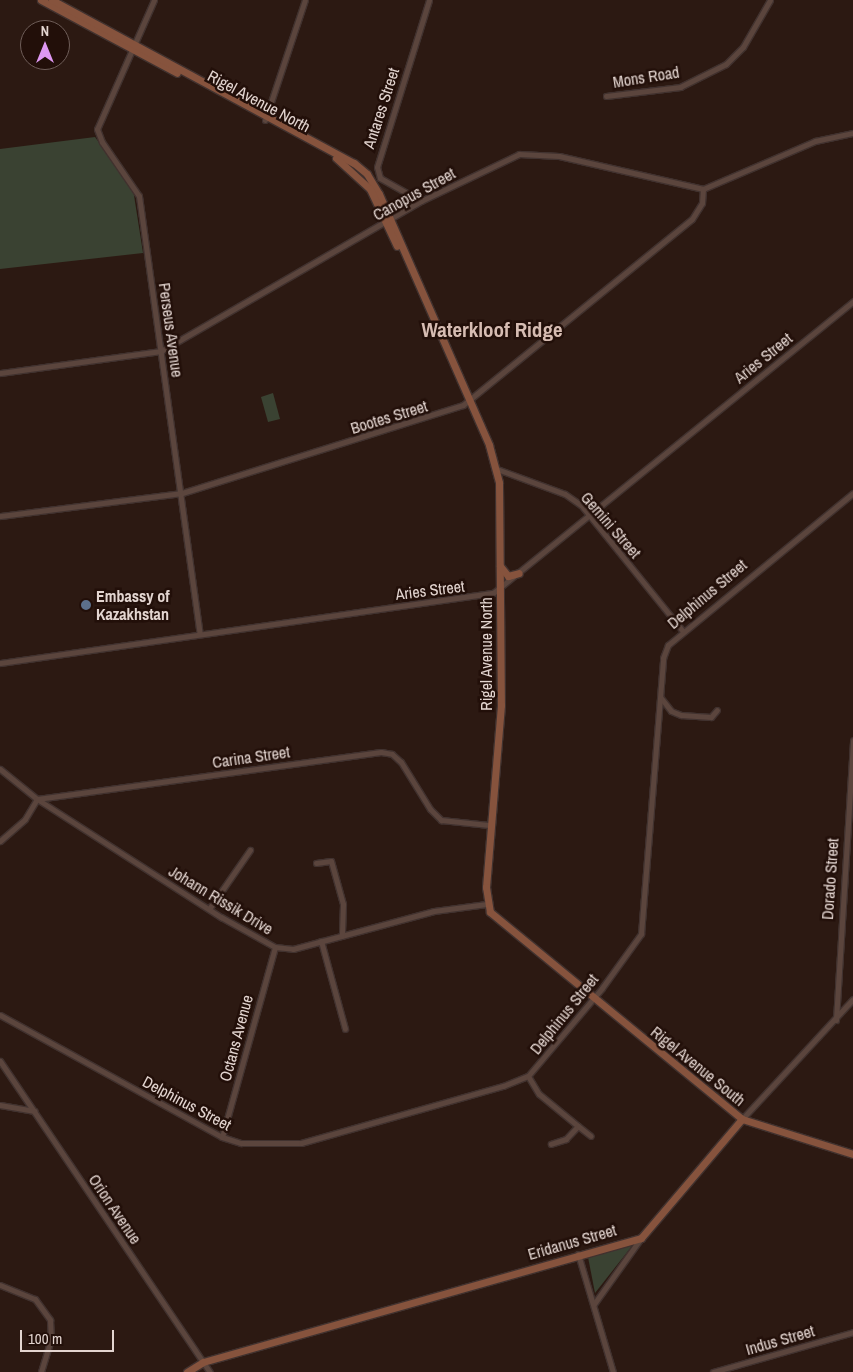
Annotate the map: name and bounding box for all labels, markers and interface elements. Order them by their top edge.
north arrow [20,20,70,70]
text: N [41,22,49,40]
street label: Mons Road [611,62,681,92]
street label: Antares Street [359,65,403,151]
street label: Rigel Avenue North [204,66,314,136]
street label: Canopus Street [369,164,459,224]
street label: Perseus Avenue [155,281,187,379]
district label: Waterkloof Ridge [422,317,562,343]
street label: Aries Street [730,329,796,387]
street label: Bootes Street [348,396,430,438]
street label: Gemini Street [577,488,645,562]
street label: Delphinus Street [663,555,751,633]
street label: Aries Street [394,576,466,604]
place label: Embassy of Kazakhstan [96,586,170,624]
street label: Rigel Avenue North [476,597,496,711]
marker: Embassy of Kazakhstan [80,599,92,611]
street label: Carina Street [211,742,291,772]
street label: Dorado Street [818,838,842,920]
street label: Johann Rissik Drive [165,861,277,939]
street label: Delphinus Street [526,970,602,1058]
street label: Octans Avenue [215,992,257,1084]
street label: Rigel Avenue South [647,1022,749,1110]
street label: Delphinus Street [139,1072,235,1134]
street label: Orion Avenue [84,1170,146,1248]
street label: Eridanus Street [526,1220,618,1264]
scale bar [22,1320,116,1352]
street label: Indus Street [743,1321,817,1359]
text: 100 m [28,1328,62,1349]

